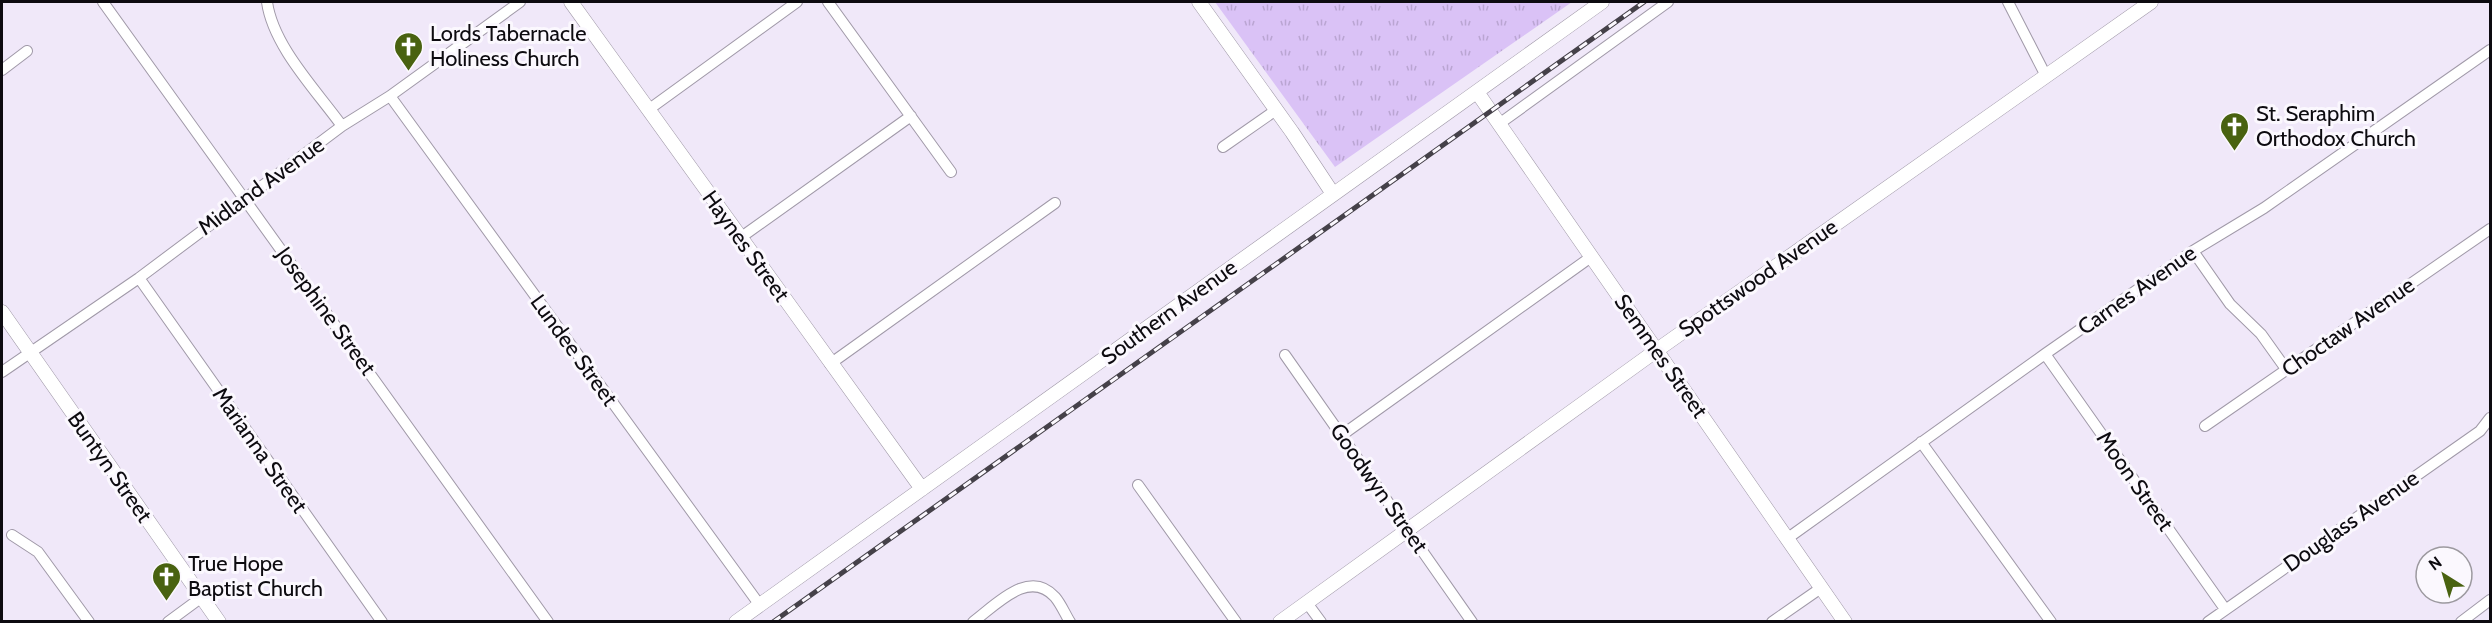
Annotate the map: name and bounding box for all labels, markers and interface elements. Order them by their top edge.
place label: Lords Tabernacle Holiness Church [430,20,586,72]
church icon: Lords Tabernacle Holiness Church [393,30,425,72]
place label: St. Seraphim Orthodox Church [2256,100,2416,152]
church icon: St. Seraphim Orthodox Church [2219,110,2251,152]
street label: Midland Avenue [193,131,329,241]
street label: Haynes Street [697,185,796,307]
street label: Spottswood Avenue [1673,213,1843,343]
street label: Carnes Avenue [2073,239,2201,341]
street label: Josephine Street [270,241,382,381]
street label: Southern Avenue [1096,254,1242,370]
street label: Choctaw Avenue [2276,271,2420,383]
street label: Lundee Street [525,289,624,411]
street label: Semmes Street [1608,289,1714,423]
street label: Marianna Street [207,382,314,518]
street label: Buntyn Street [62,406,158,528]
street label: Goodwyn Street [1324,418,1434,558]
street label: Moon Street [2091,426,2180,537]
street label: Douglass Avenue [2278,464,2424,578]
north arrow [2414,545,2474,605]
place label: True Hope Baptist Church [188,550,323,602]
text: N [2425,552,2446,574]
church icon: True Hope Baptist Church [151,560,183,602]

